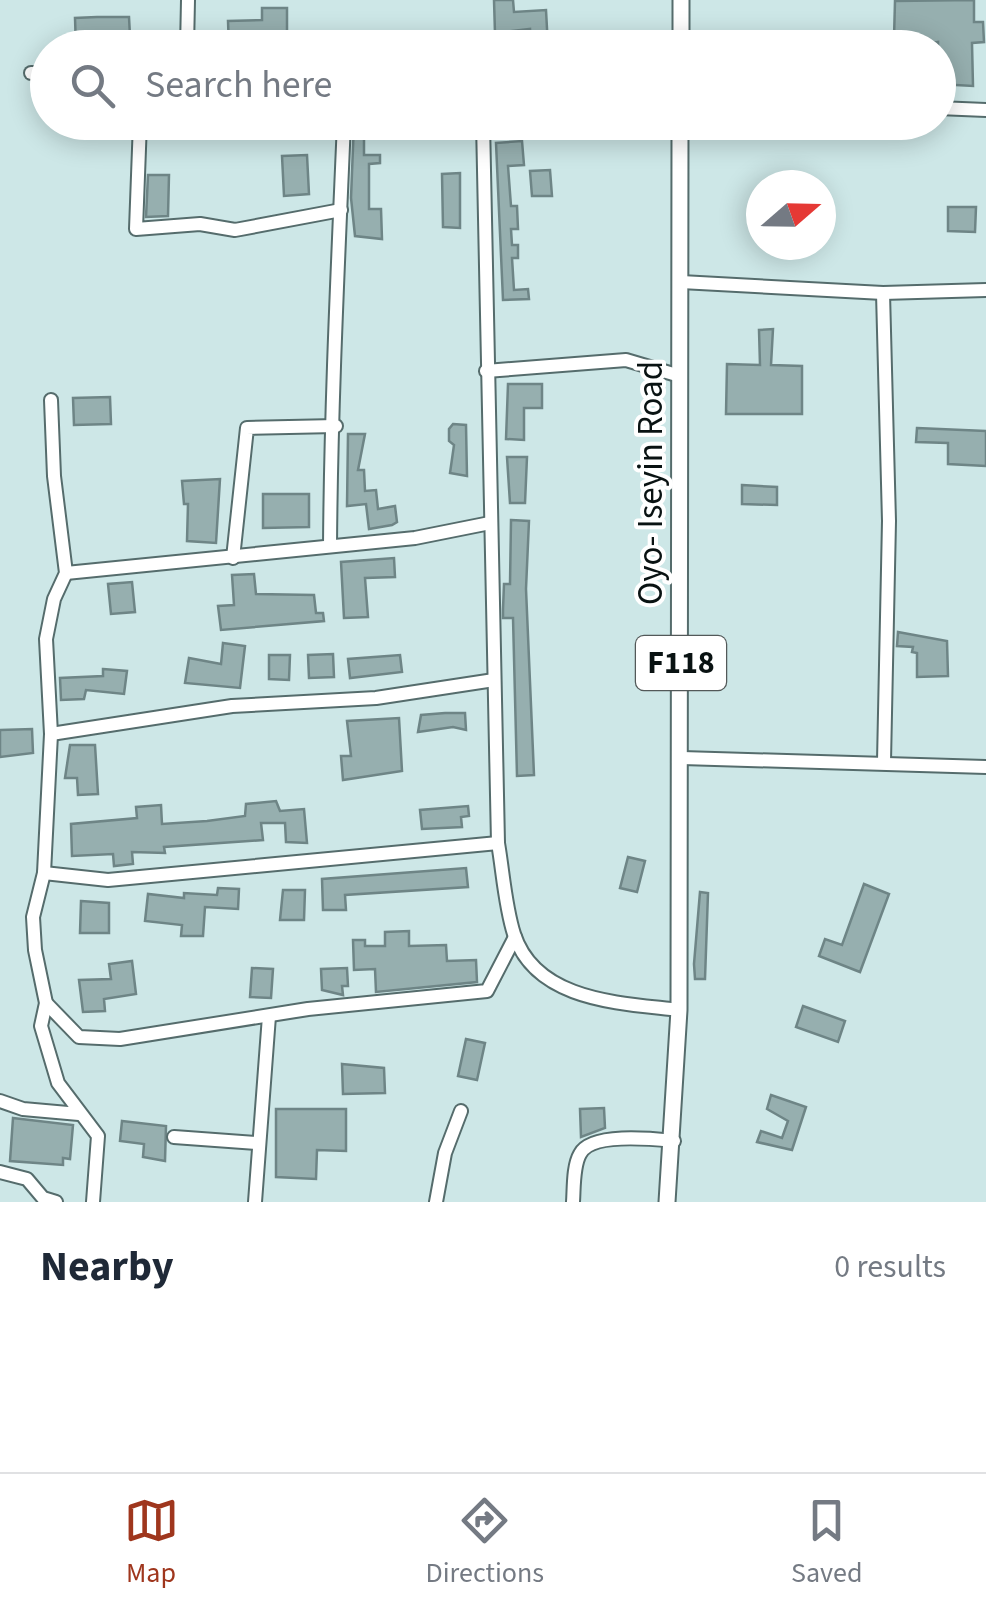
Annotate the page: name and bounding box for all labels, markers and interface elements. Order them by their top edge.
search box [30,30,956,140]
icon: search [65,58,120,113]
text: Search here [145,58,332,112]
north arrow [746,170,836,260]
street label: Oyo- Iseyin Road [626,361,676,605]
road number: F118 [636,636,726,690]
text: Nearby [40,1237,174,1297]
text: 0 results [834,1244,946,1290]
tab: Map [124,1493,179,1593]
tab: Directions [426,1493,544,1593]
tab: Saved [791,1493,862,1593]

